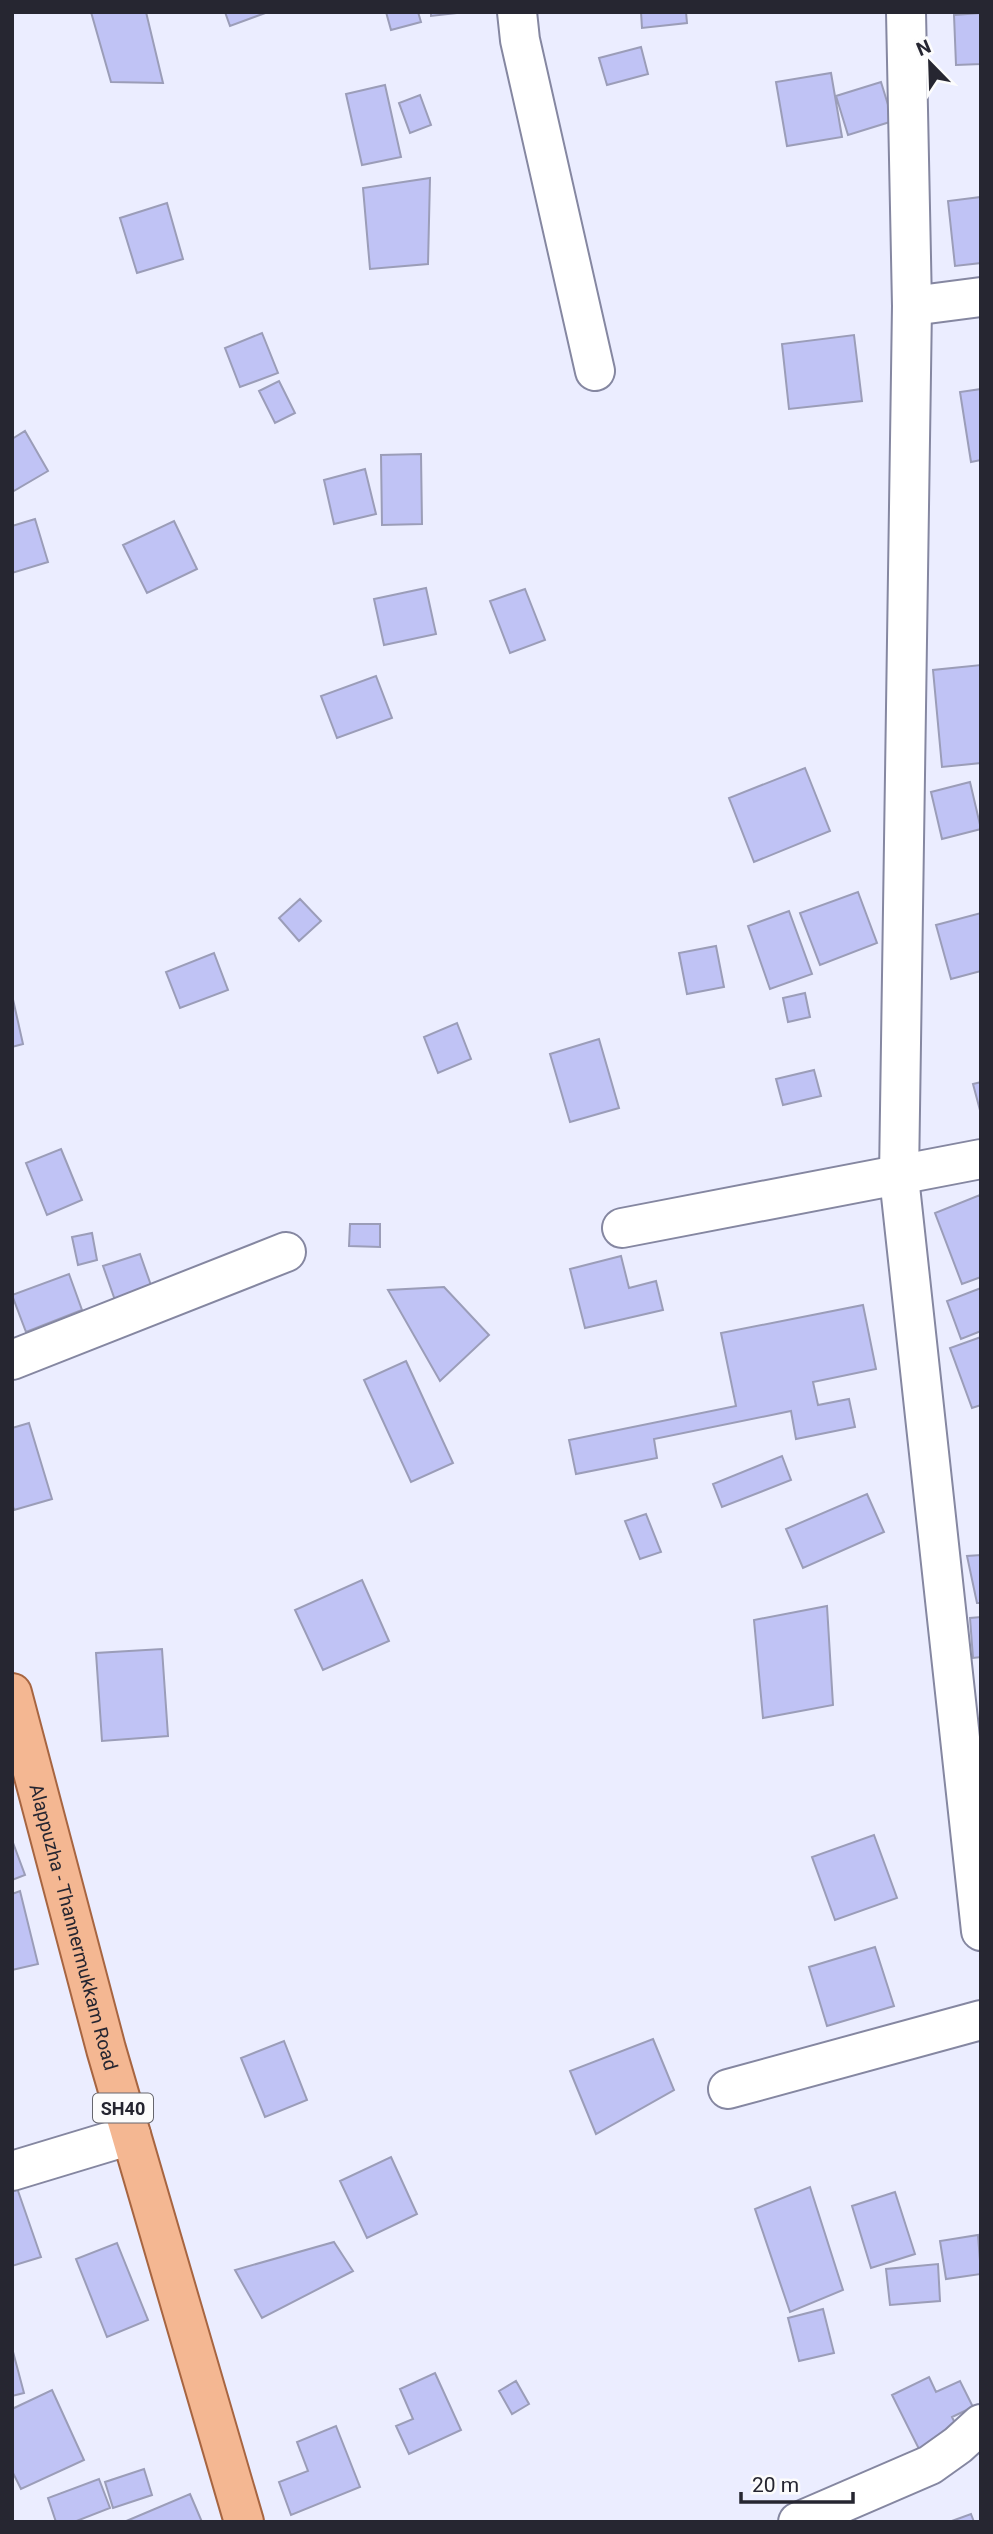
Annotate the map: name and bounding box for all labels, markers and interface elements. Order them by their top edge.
north arrow [895,28,965,98]
text: N [913,35,934,61]
street label: Alappuzha - Thannermukkam Road [25,1781,123,2073]
road number: SH40 [93,2094,153,2122]
scale bar [741,2460,853,2504]
text: 20 m [752,2473,799,2497]

